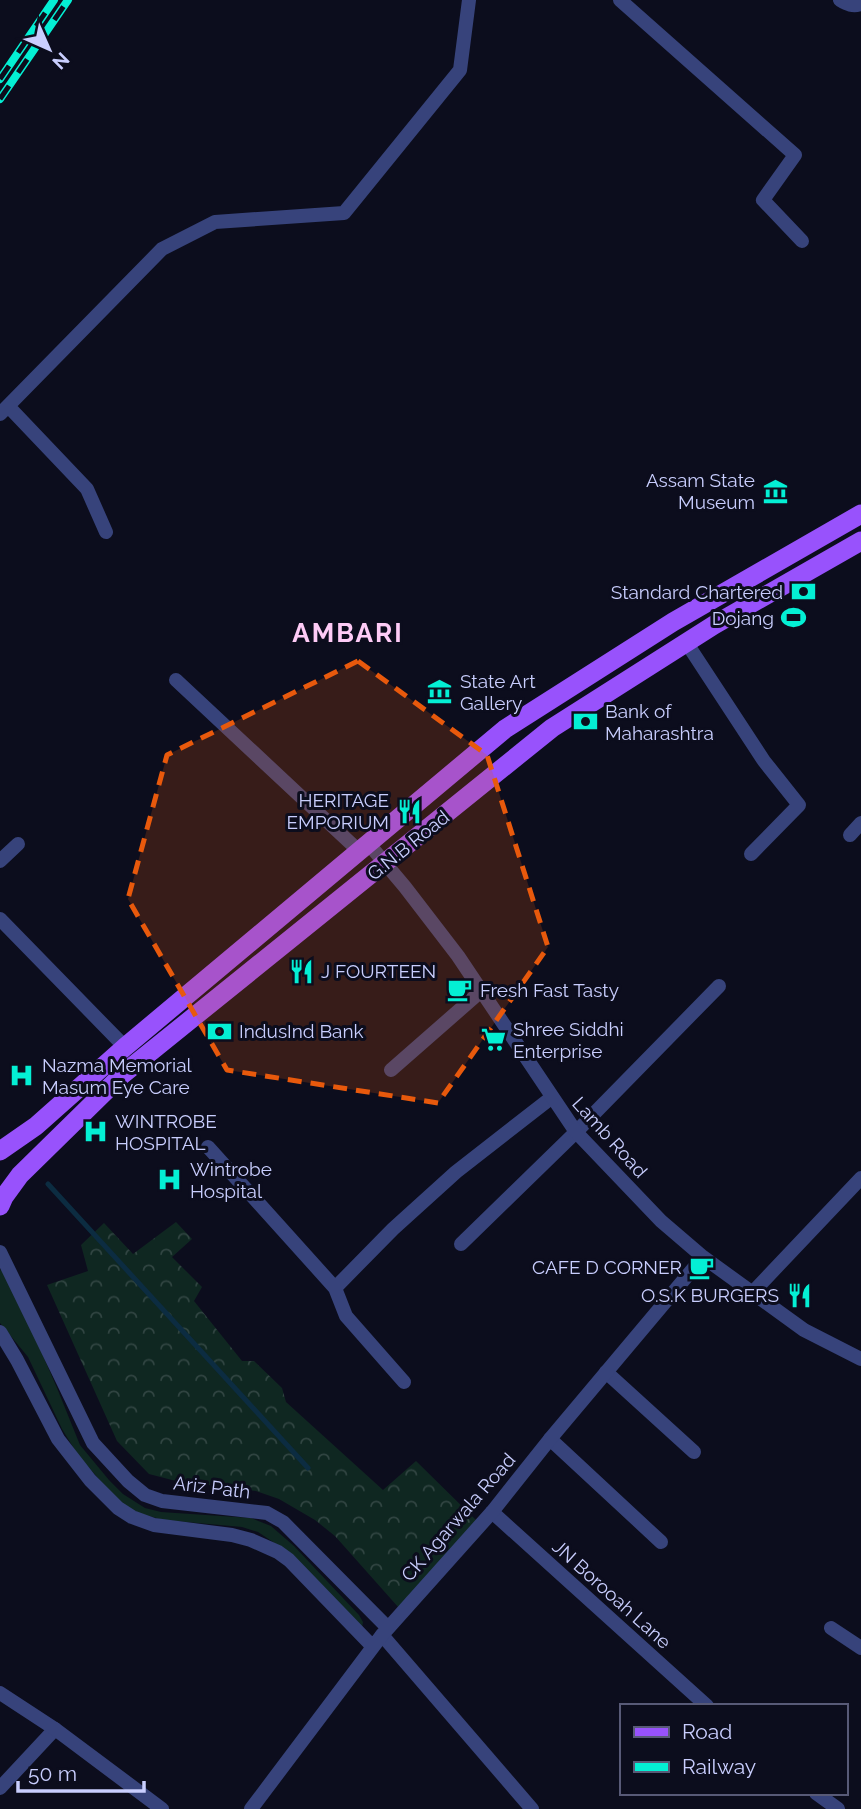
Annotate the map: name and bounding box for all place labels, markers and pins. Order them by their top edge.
place label: Assam State Museum [646,469,755,513]
museum icon: Assam State Museum [761,477,789,505]
bank icon: Standard Chartered [789,578,817,606]
place label: Standard Chartered [611,581,783,603]
sports icon: Dojang [780,604,808,632]
place label: Dojang [712,607,774,629]
place label: State Art Gallery [460,670,536,714]
museum icon: State Art Gallery [426,678,454,706]
place label: Bank of Maharashtra [605,700,714,744]
bank icon: Bank of Maharashtra [571,708,599,736]
place label: HERITAGE EMPORIUM [287,789,389,833]
restaurant icon: HERITAGE EMPORIUM [395,797,423,825]
restaurant icon: J FOURTEEN [287,957,315,985]
place label: J FOURTEEN [321,960,436,982]
cafe icon: Fresh Fast Tasty [446,976,474,1004]
place label: Fresh Fast Tasty [480,979,619,1001]
bank icon: IndusInd Bank [205,1017,233,1045]
place label: Shree Siddhi Enterprise [513,1018,624,1062]
place label: IndusInd Bank [239,1020,364,1042]
supermarket icon: Shree Siddhi Enterprise [479,1026,507,1054]
place label: Nazma Memorial Masum Eye Care [42,1054,193,1098]
hospital icon: Nazma Memorial Masum Eye Care [8,1062,36,1090]
place label: WINTROBE HOSPITAL [115,1110,217,1154]
hospital icon: WINTROBE HOSPITAL [81,1118,109,1146]
place label: Wintrobe Hospital [190,1158,272,1202]
hospital icon: Wintrobe Hospital [156,1166,184,1194]
cafe icon: CAFE D CORNER [688,1253,716,1281]
place label: CAFE D CORNER [532,1256,682,1278]
restaurant icon: O.S.K BURGERS [785,1281,813,1309]
place label: O.S.K BURGERS [641,1284,779,1306]

